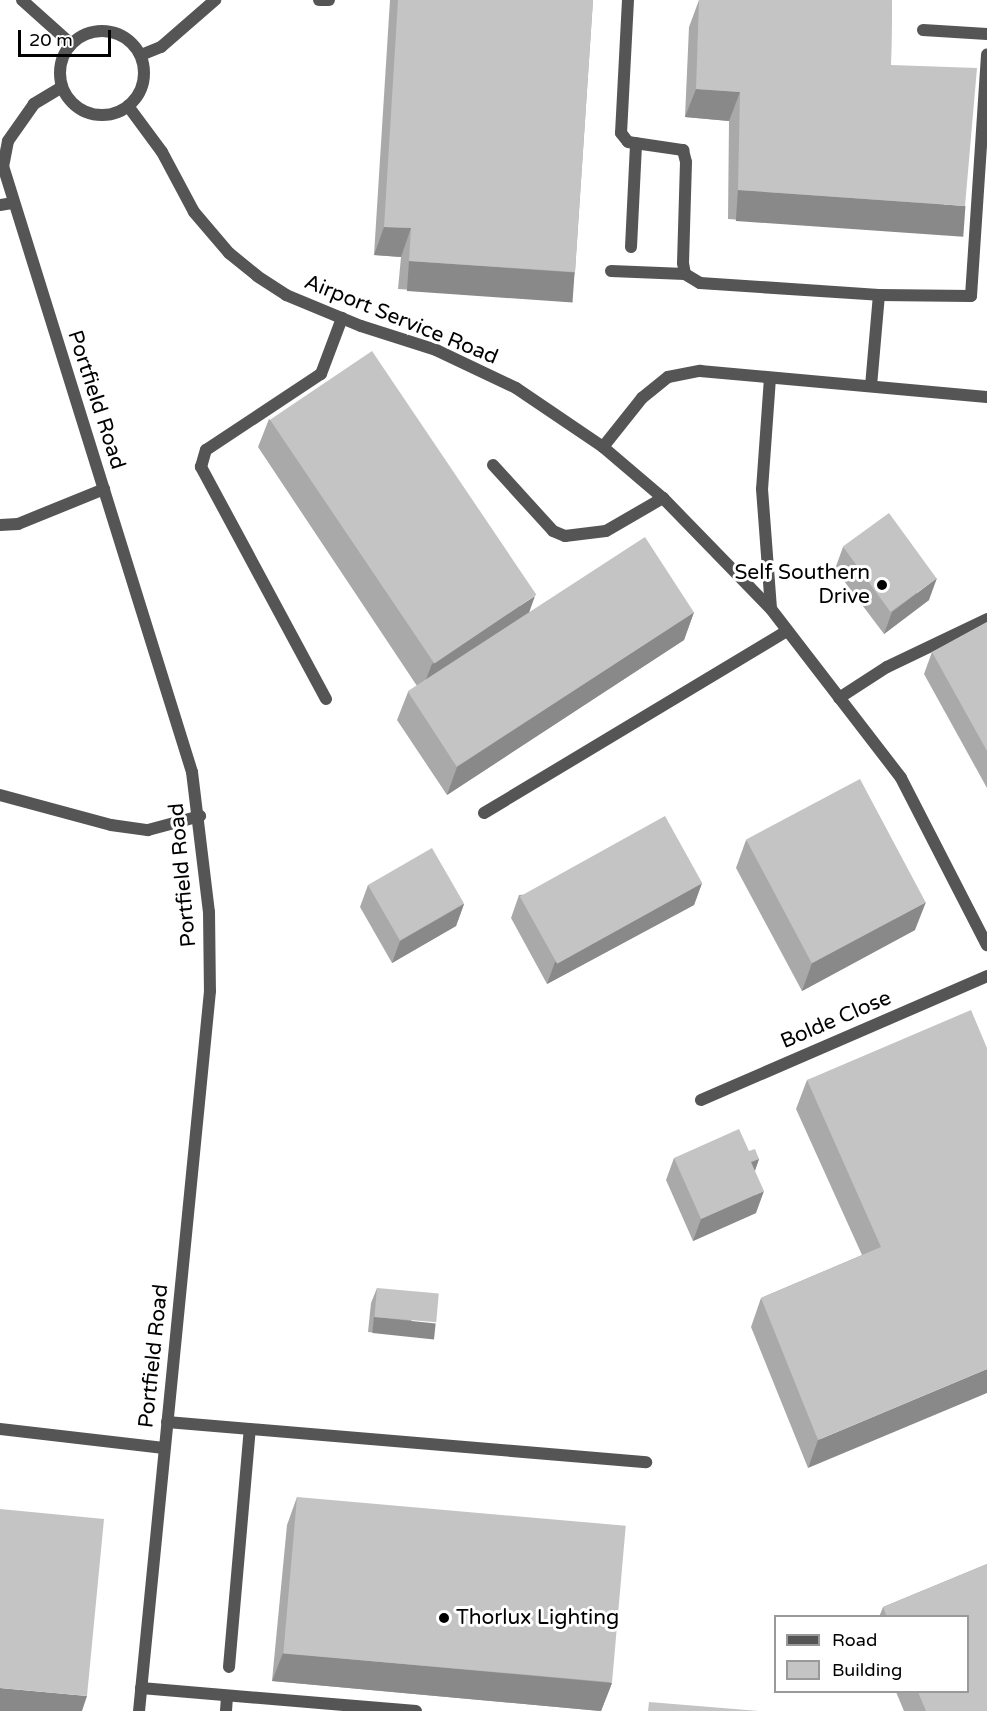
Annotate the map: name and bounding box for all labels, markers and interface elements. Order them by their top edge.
scale bar [21,18,114,56]
text: 20 m [29,29,73,51]
street label: Airport Service Road [300,270,502,370]
street label: Portfield Road [62,327,130,473]
place label: Self Southern Drive [734,560,870,610]
marker: Self Southern Drive [875,578,889,592]
street label: Portfield Road [164,802,202,948]
street label: Bolde Close [777,985,895,1055]
street label: Portfield Road [134,1283,174,1429]
place label: Thorlux Lighting [456,1605,619,1631]
marker: Thorlux Lighting [437,1611,451,1625]
legend [774,1615,969,1693]
text: Road [832,1629,877,1651]
text: Building [832,1659,902,1681]

